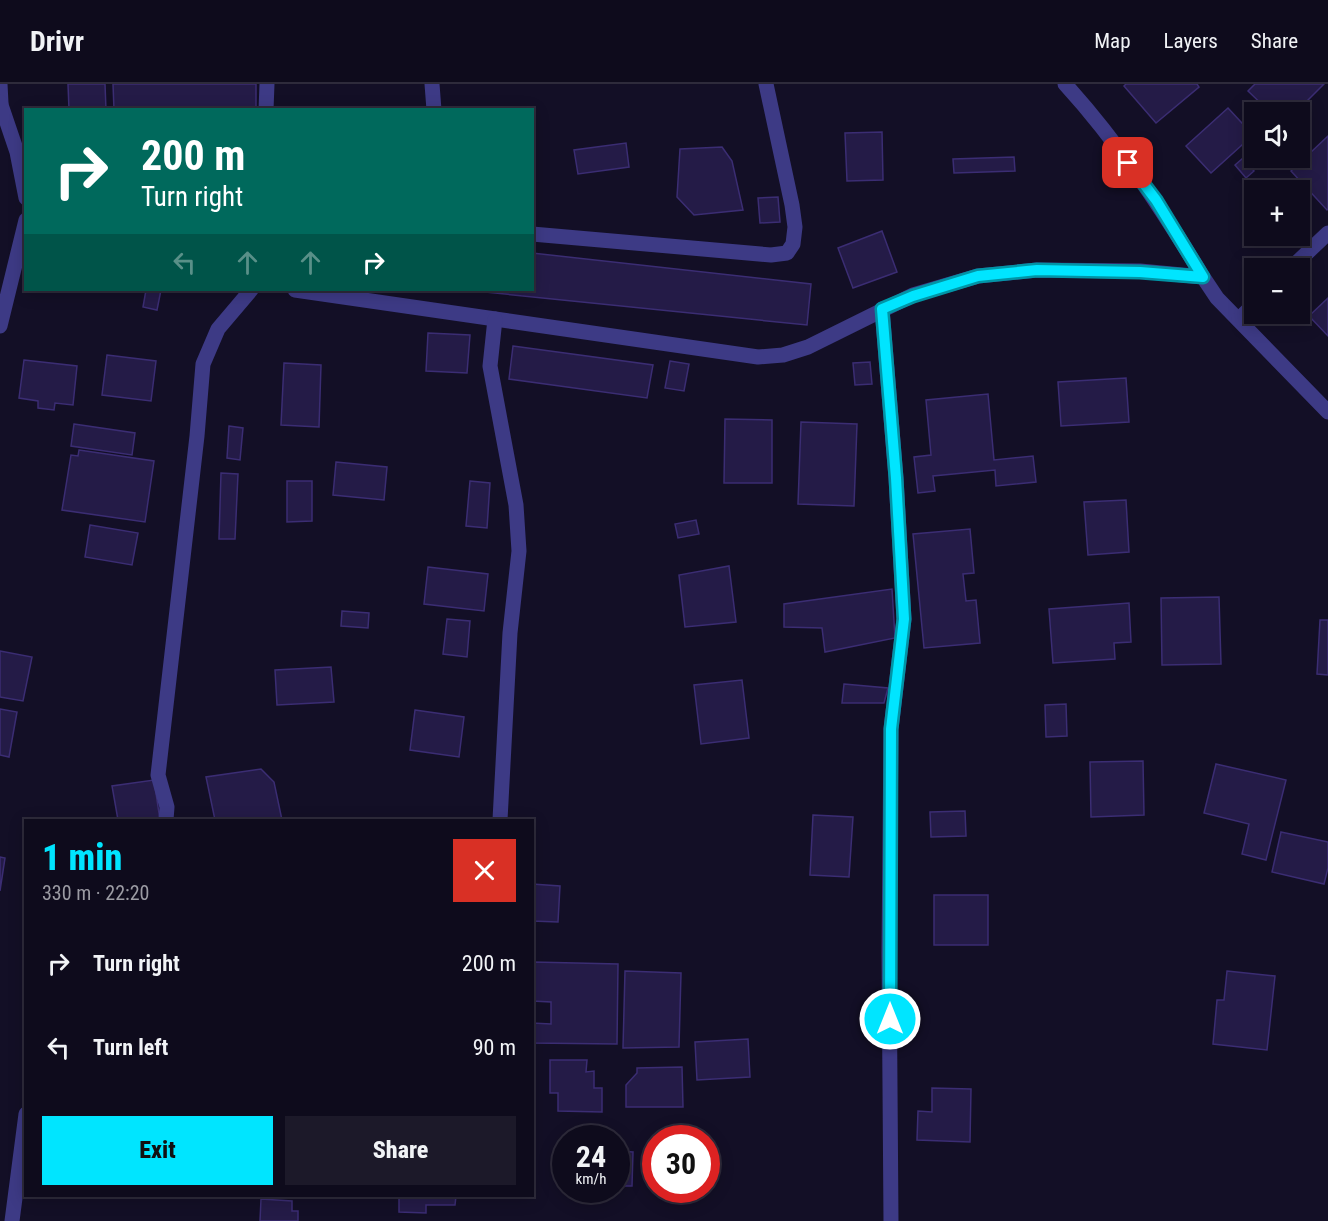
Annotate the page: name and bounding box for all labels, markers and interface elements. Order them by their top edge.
text: Drivr [30,25,84,58]
text: Map [1094,29,1131,53]
text: Layers [1164,29,1218,53]
text: Share [1251,29,1298,53]
map controls [1244,102,1310,324]
button: sound [1244,102,1310,168]
text: 200 m [141,131,246,180]
icon: right [42,132,120,210]
pin [1102,137,1153,188]
icon: arrive [1111,146,1144,179]
button: + [1244,180,1310,246]
text: Turn right [141,181,243,213]
icon: left [168,246,201,279]
icon: ahead [231,246,264,279]
icon: ahead [294,246,327,279]
icon: right [357,246,390,279]
button: − [1244,258,1310,324]
text: 1 min [42,837,122,879]
button: close [453,839,516,902]
text: 330 m · 22:20 [42,881,149,905]
icon: right [42,947,75,980]
text: Turn right [93,951,180,976]
text: 200 m [462,951,516,976]
position arrow [858,987,922,1051]
icon: left [42,1031,75,1064]
text: Turn left [93,1035,168,1060]
text: 90 m [473,1035,516,1060]
button: Exit [42,1116,273,1185]
button: Share [285,1116,516,1185]
speed limit sign: 30 [642,1125,720,1203]
text: 24 [576,1139,606,1174]
text: km/h [576,1170,606,1188]

